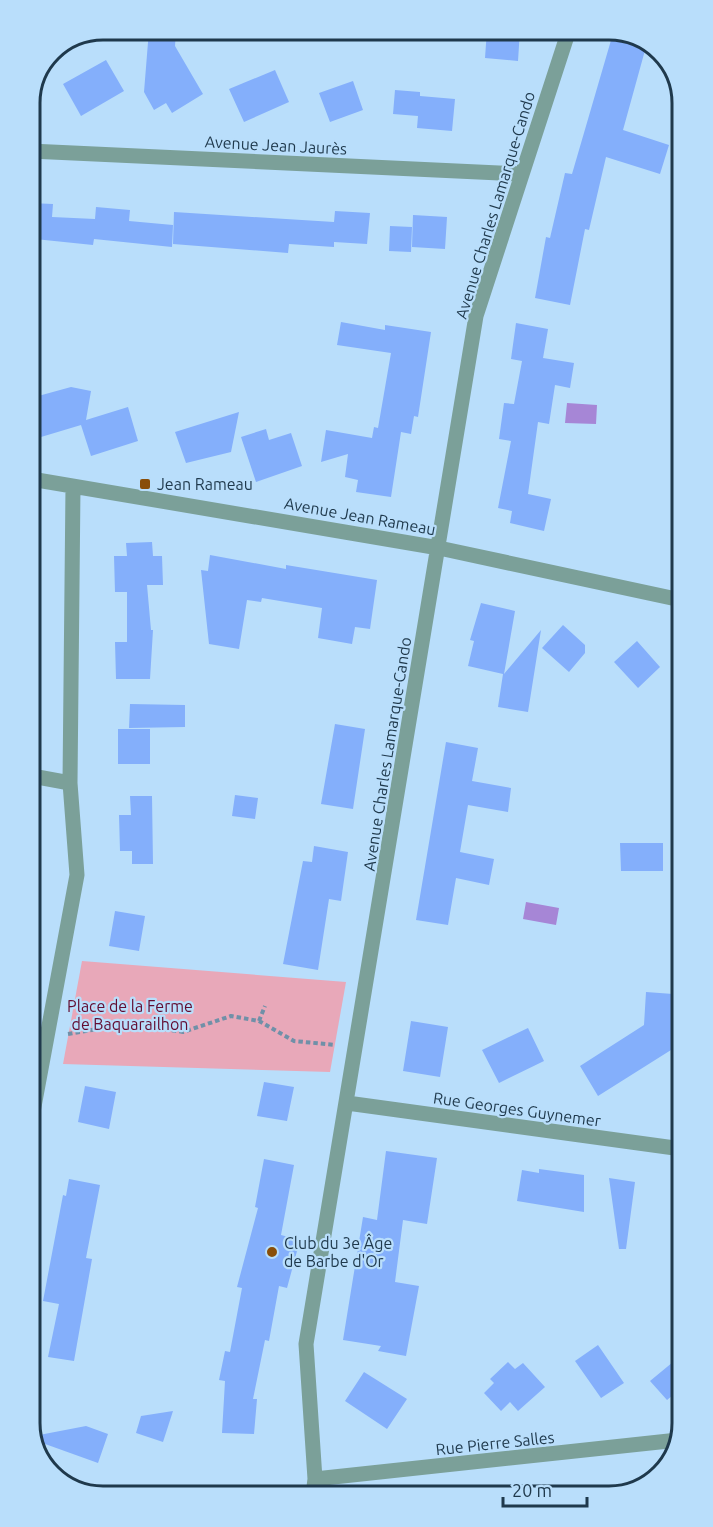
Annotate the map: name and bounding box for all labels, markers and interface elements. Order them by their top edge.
street label: Avenue Charles Lamarque-Cando [452,89,538,321]
street label: Avenue Jean Jaurès [204,132,348,158]
place label: Jean Rameau [157,475,253,493]
marker: Jean Rameau [138,477,152,491]
street label: Avenue Jean Rameau [283,494,437,538]
street label: Avenue Charles Lamarque-Cando [360,636,414,872]
park label: Place de la Ferme de Baquarailhon [67,997,193,1033]
street label: Rue Georges Guynemer [432,1088,602,1130]
place label: Club du 3e Âge de Barbe d'Or [284,1233,392,1270]
marker: Club du 3e Âge de Barbe d'Or [265,1245,279,1259]
street label: Rue Pierre Salles [435,1428,555,1458]
scale bar [503,1470,587,1508]
text: 20 m [512,1480,552,1500]

